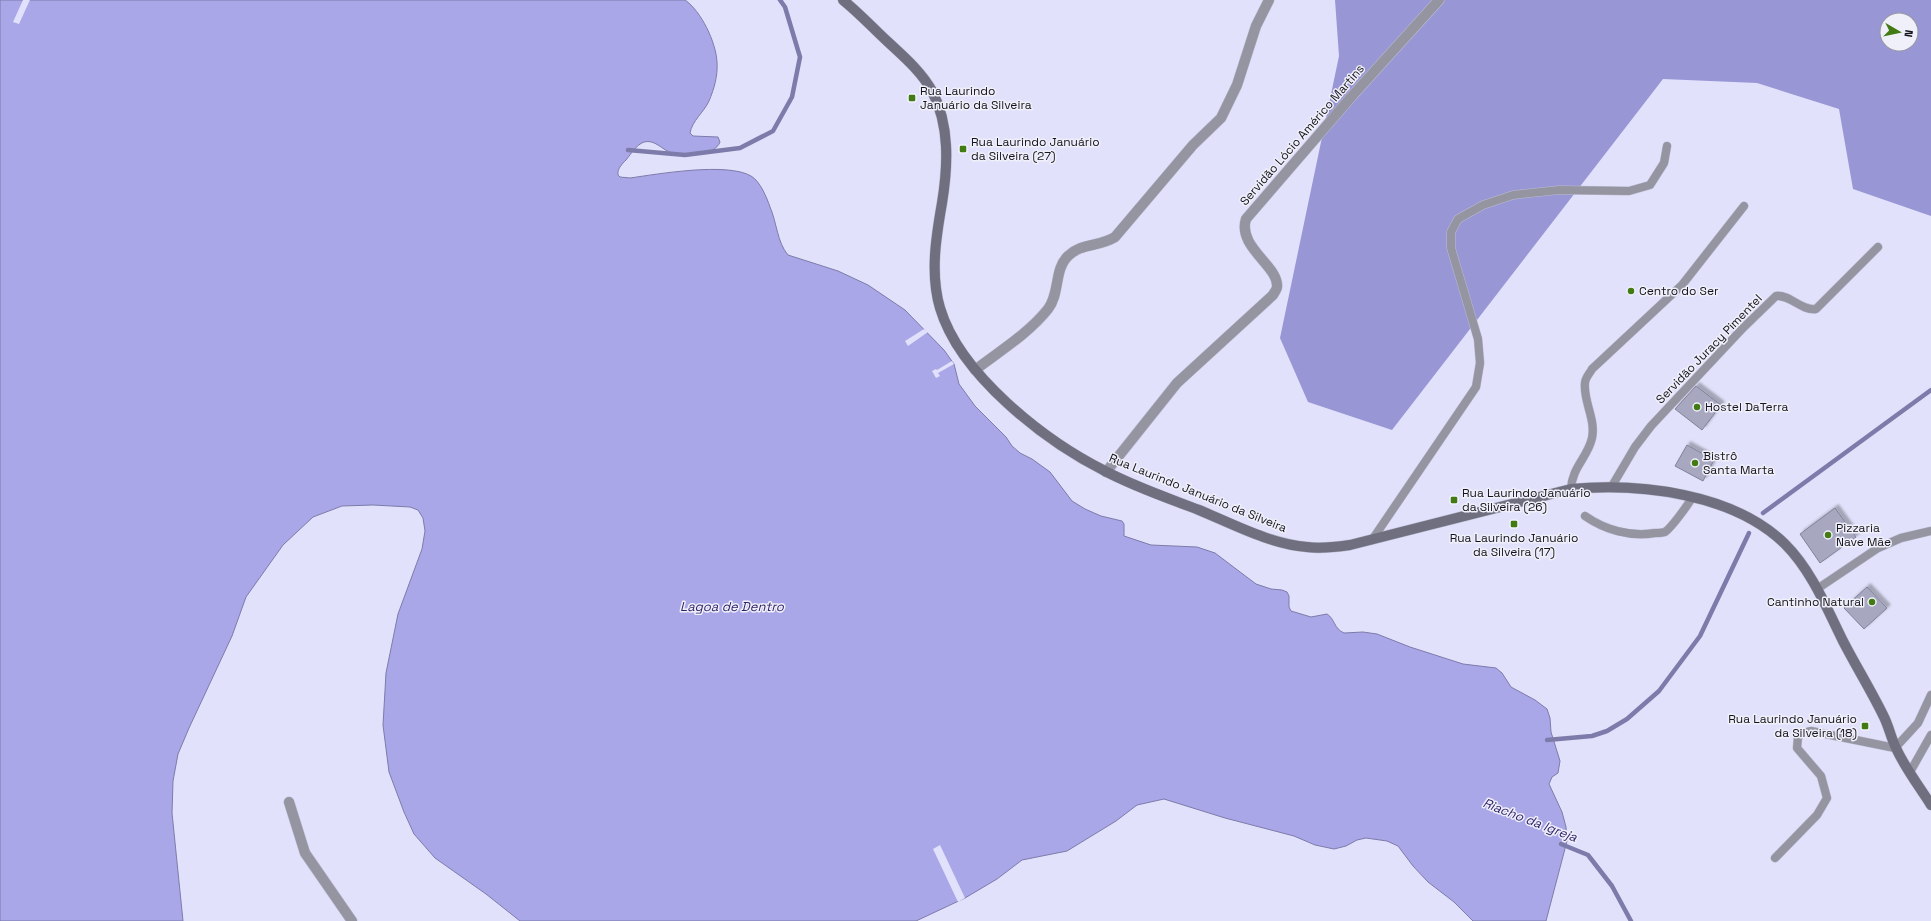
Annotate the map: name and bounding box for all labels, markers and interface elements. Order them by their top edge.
north arrow [1879,12,1919,52]
text: N [1901,29,1916,38]
street label: Servidão Lócio Américo Martins [1236,61,1368,209]
place label: Rua Laurindo Januário da Silveira [920,83,1032,113]
marker: Rua Laurindo Januário da Silveira [907,93,917,103]
place label: Rua Laurindo Januário da Silveira (27) [971,134,1100,164]
marker: Rua Laurindo Januário da Silveira (27) [958,144,968,154]
place label: Centro do Ser [1639,283,1719,299]
marker: Centro do Ser [1626,286,1636,296]
street label: Servidão Juracy Pimentel [1652,291,1766,407]
place label: Hostel DaTerra [1705,399,1789,415]
marker: Hostel DaTerra [1692,402,1702,412]
place label: Bistrô Santa Marta [1703,448,1774,478]
street label: Rua Laurindo Januário da Silveira [1107,450,1289,536]
marker: Bistrô Santa Marta [1690,458,1700,468]
place label: Rua Laurindo Januário da Silveira (26) [1462,485,1591,515]
marker: Rua Laurindo Januário da Silveira (26) [1449,495,1459,505]
marker: Rua Laurindo Januário da Silveira (17) [1509,519,1519,529]
place label: Pizzaria Nave Mãe [1836,520,1891,550]
place label: Rua Laurindo Januário da Silveira (17) [1450,530,1578,560]
marker: Pizzaria Nave Mãe [1823,530,1833,540]
place label: Cantinho Natural [1767,594,1864,610]
marker: Cantinho Natural [1867,597,1877,607]
water label: Lagoa de Dentro [680,598,785,615]
place label: Rua Laurindo Januário da Silveira (18) [1728,711,1857,741]
marker: Rua Laurindo Januário da Silveira (18) [1860,721,1870,731]
water label: Riacho da Igreja [1480,794,1580,846]

